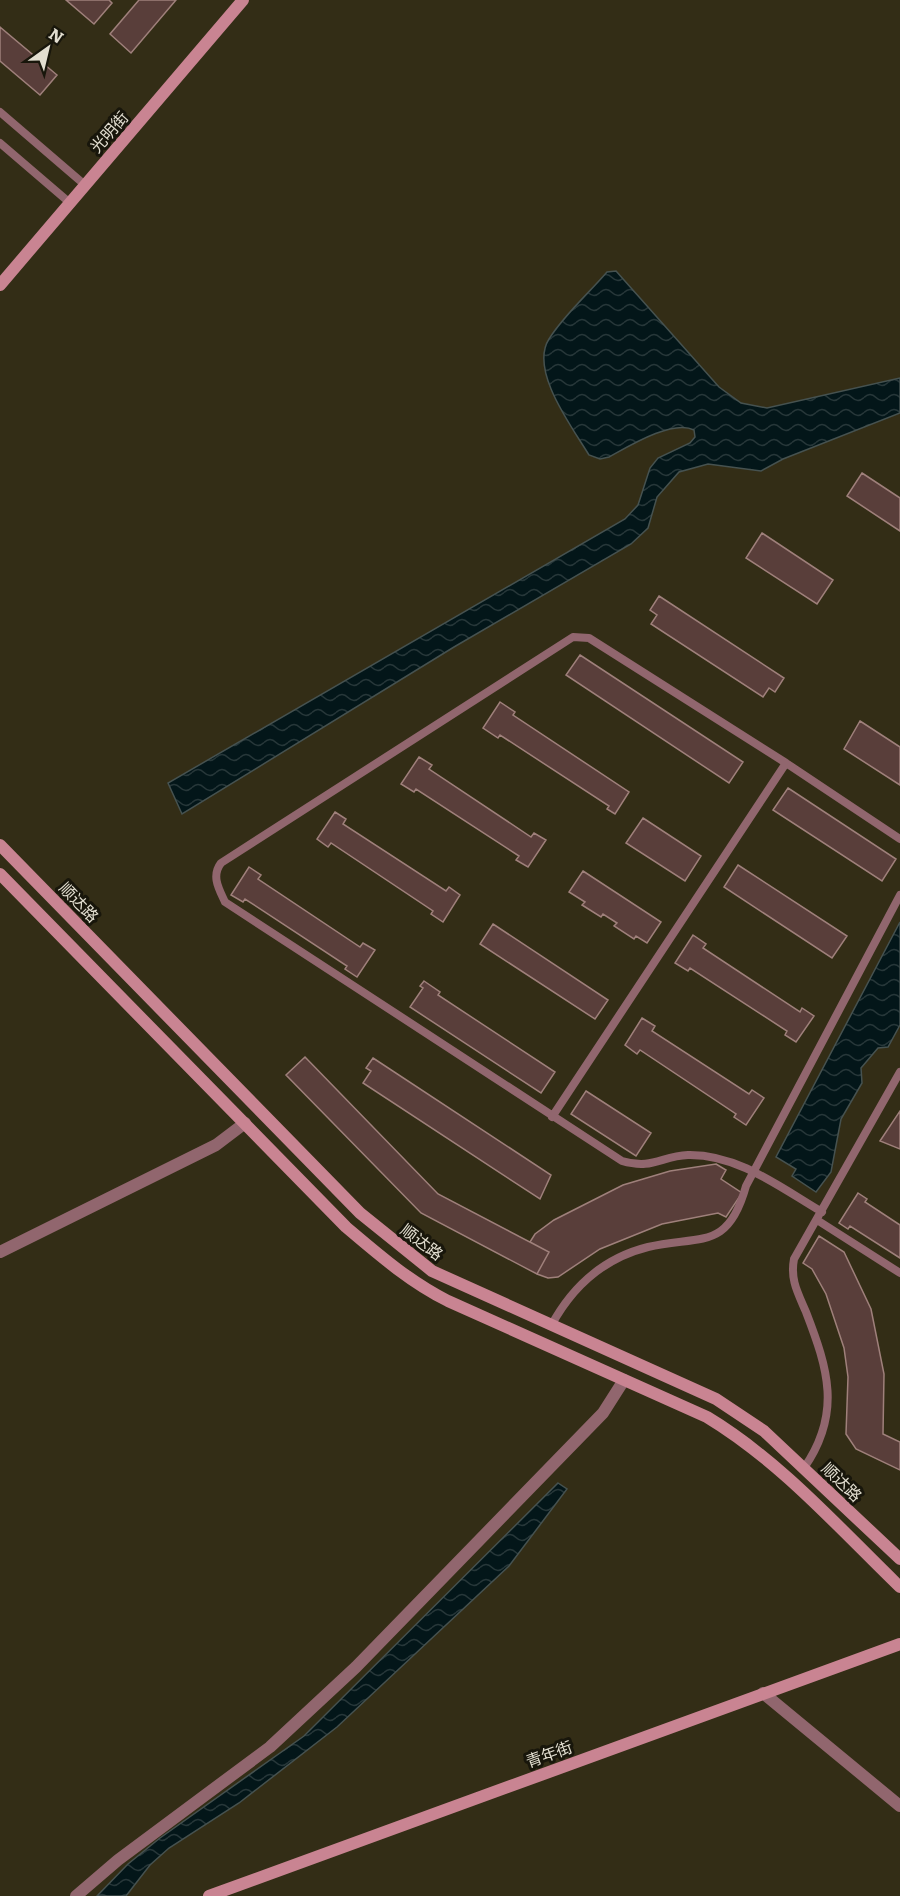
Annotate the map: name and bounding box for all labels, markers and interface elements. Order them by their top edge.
north arrow [18,18,78,78]
text: N [45,21,69,48]
street label: 光明街 [83,105,133,157]
street label: 顺达路 [54,876,105,927]
street label: 顺达路 [396,1217,449,1265]
street label: 顺达路 [817,1456,868,1507]
street label: 青年街 [522,1734,575,1773]

